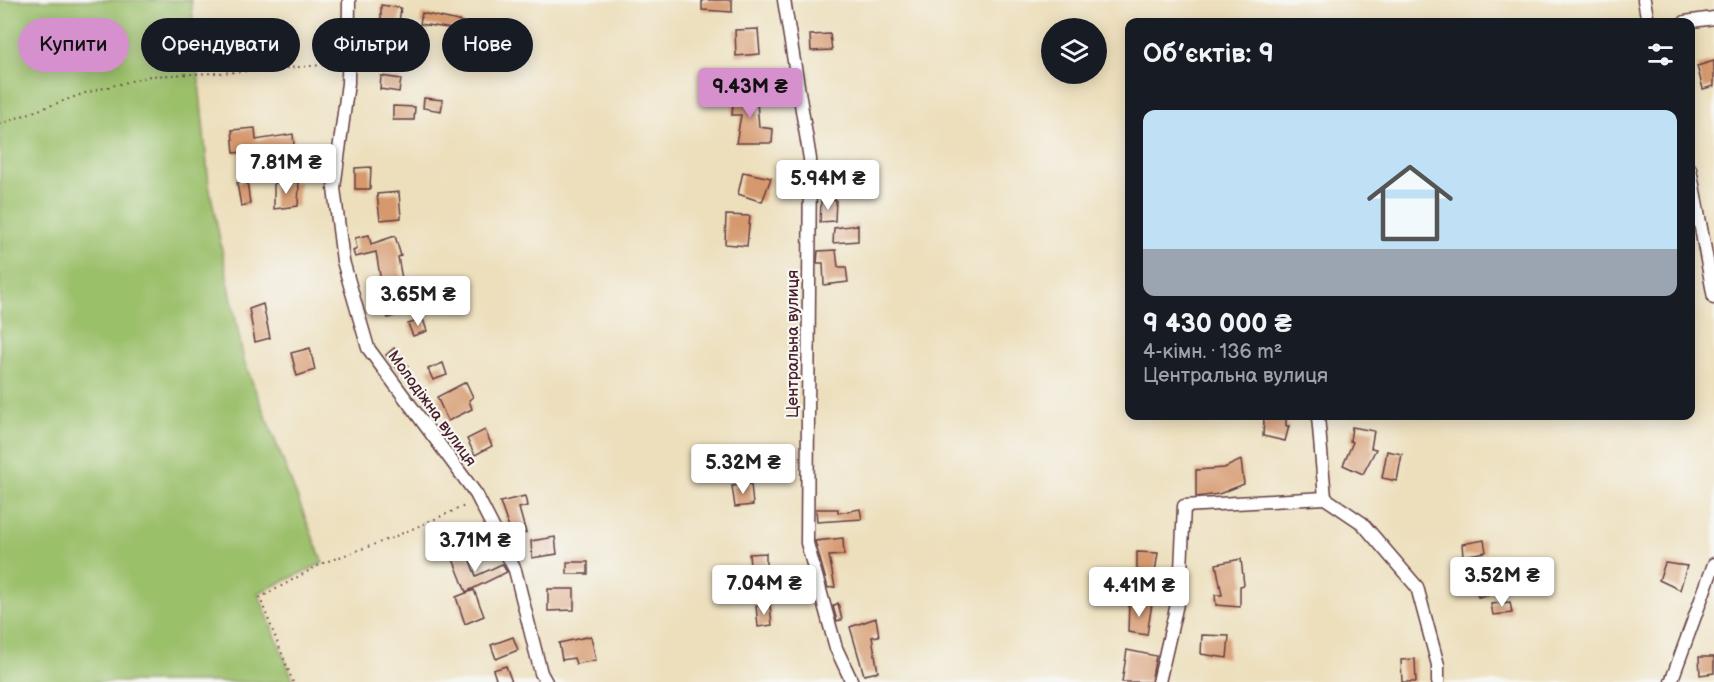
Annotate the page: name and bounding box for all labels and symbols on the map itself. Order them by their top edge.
pin: 9.43M ₴ [695,68,805,119]
pin: 7.81M ₴ [231,144,341,195]
pin: 5.94M ₴ [773,160,883,211]
street label: Центральна вулиця [784,270,803,418]
pin: 3.65M ₴ [363,276,473,327]
street label: Молодіжна вулиця [383,347,480,470]
pin: 5.32M ₴ [688,444,798,495]
pin: 3.71M ₴ [420,522,530,573]
pin: 3.52M ₴ [1447,557,1557,608]
pin: 7.04M ₴ [709,565,819,616]
pin: 4.41M ₴ [1084,567,1194,618]

